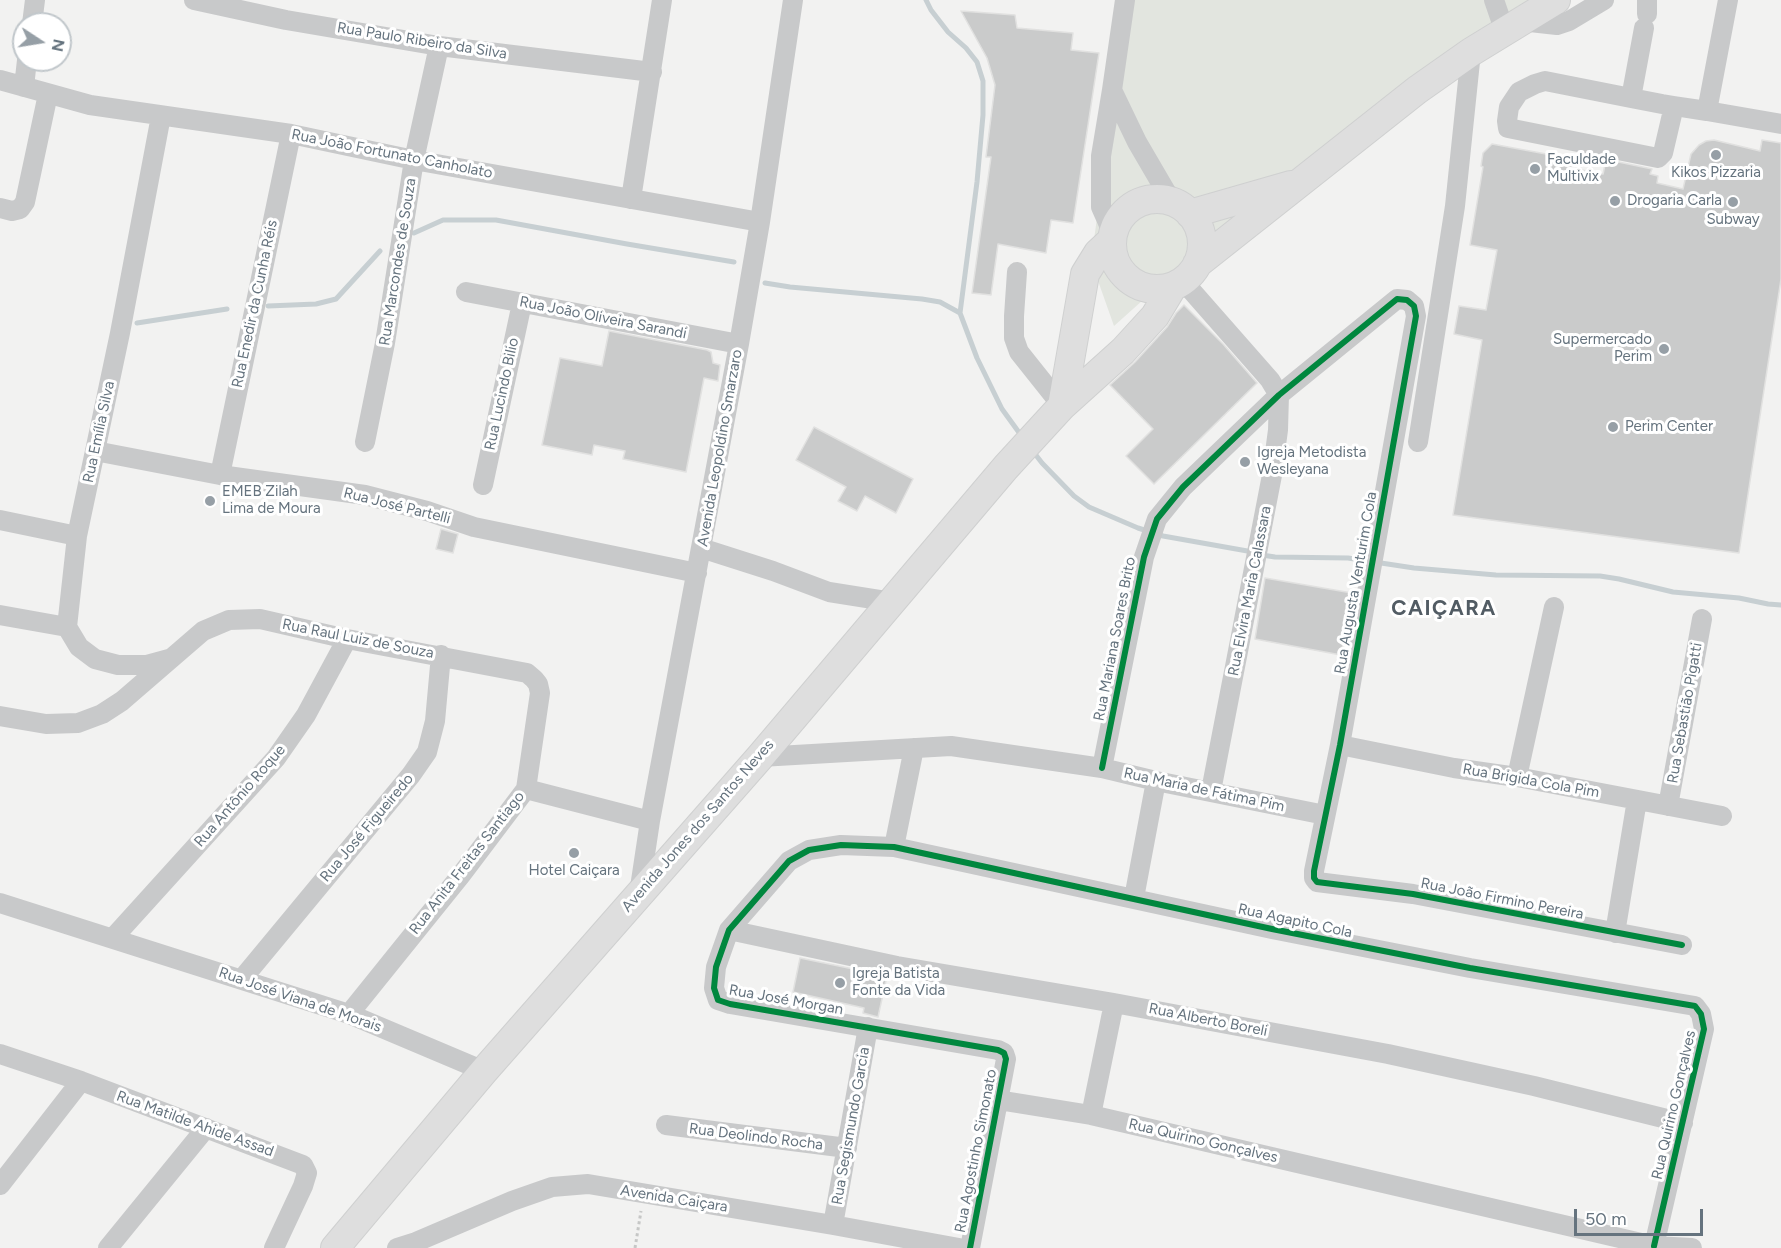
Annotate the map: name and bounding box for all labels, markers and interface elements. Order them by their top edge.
north arrow [12,12,72,72]
street label: Rua Paulo Ribeiro da Silva [336,19,508,63]
text: N [48,37,69,53]
street label: Rua João Fortunato Canholato [290,126,494,182]
marker: Kikos Pizzaria [1709,148,1723,162]
place label: Faculdade Multivix [1547,151,1616,186]
marker: Faculdade Multivix [1528,162,1542,176]
place label: Kikos Pizzaria [1671,164,1761,182]
street label: Rua Marcondes de Souza [376,177,420,347]
place label: Drogaria Carla [1627,192,1722,210]
marker: Drogaria Carla [1608,194,1622,208]
marker: Subway [1726,195,1740,209]
place label: Subway [1706,211,1760,229]
street label: Rua Enedir da Cunha Réis [228,218,282,390]
street label: Rua João Oliveira Sarandi [518,293,688,343]
place label: Supermercado Perim [1553,331,1652,366]
street label: Rua Lucindo Bilio [481,336,523,452]
marker: Supermercado Perim [1657,342,1671,356]
street label: Avenida Leopoldino Smarzaro [694,348,746,548]
street label: Rua Emília Silva [79,379,119,485]
place label: Perim Center [1625,418,1713,436]
marker: Perim Center [1606,420,1620,434]
place label: Igreja Metodista Wesleyana [1257,444,1366,479]
marker: Igreja Metodista Wesleyana [1238,455,1252,469]
place label: EMEB Zilah Lima de Moura [222,483,321,518]
street label: Rua José Partelli [342,484,452,528]
street label: Rua Augusta Venturim Cola [1331,491,1381,675]
marker: EMEB Zilah Lima de Moura [203,494,217,508]
street label: Rua Elvira Maria Calassara [1225,504,1275,678]
street label: Rua Mariana Soares Brito [1090,555,1140,723]
district label: CAIÇARA [1391,596,1497,622]
street label: Rua Raul Luiz de Souza [281,615,435,663]
street label: Rua Sebastião Pigatti [1664,641,1706,785]
street label: Avenida Jones dos Santos Neves [618,736,778,916]
street label: Rua Antônio Roque [191,741,289,851]
street label: Rua Brigida Cola Pim [1461,760,1601,802]
street label: Rua Maria de Fátima Pim [1122,764,1286,816]
street label: Rua José Figueiredo [317,770,417,886]
street label: Rua Anita Freitas Santiago [406,788,528,938]
marker: Hotel Caiçara [567,846,581,860]
place label: Hotel Caiçara [528,862,620,880]
street label: Rua João Firmino Pereira [1419,874,1585,924]
street label: Rua Agapito Cola [1236,900,1354,942]
street label: Rua José Viana de Morais [216,964,384,1036]
place label: Igreja Batista Fonte da Vida [852,965,945,1000]
marker: Igreja Batista Fonte da Vida [833,976,847,990]
street label: Rua José Morgan [727,981,845,1019]
street label: Rua Alberto Boreli [1147,1000,1269,1040]
street label: Rua Quirino Gonçalves [1648,1029,1700,1181]
street label: Rua Segismundo Garcia [828,1046,874,1206]
street label: Rua Agostinho Simonato [951,1068,1001,1234]
street label: Rua Matilde Ahide Assad [114,1087,276,1161]
street label: Rua Quirino Gonçalves [1127,1115,1279,1167]
street label: Rua Deolindo Rocha [688,1120,824,1154]
street label: Avenida Caiçara [619,1182,729,1216]
scale bar [1577,1197,1706,1235]
text: 50 m [1585,1208,1627,1230]

